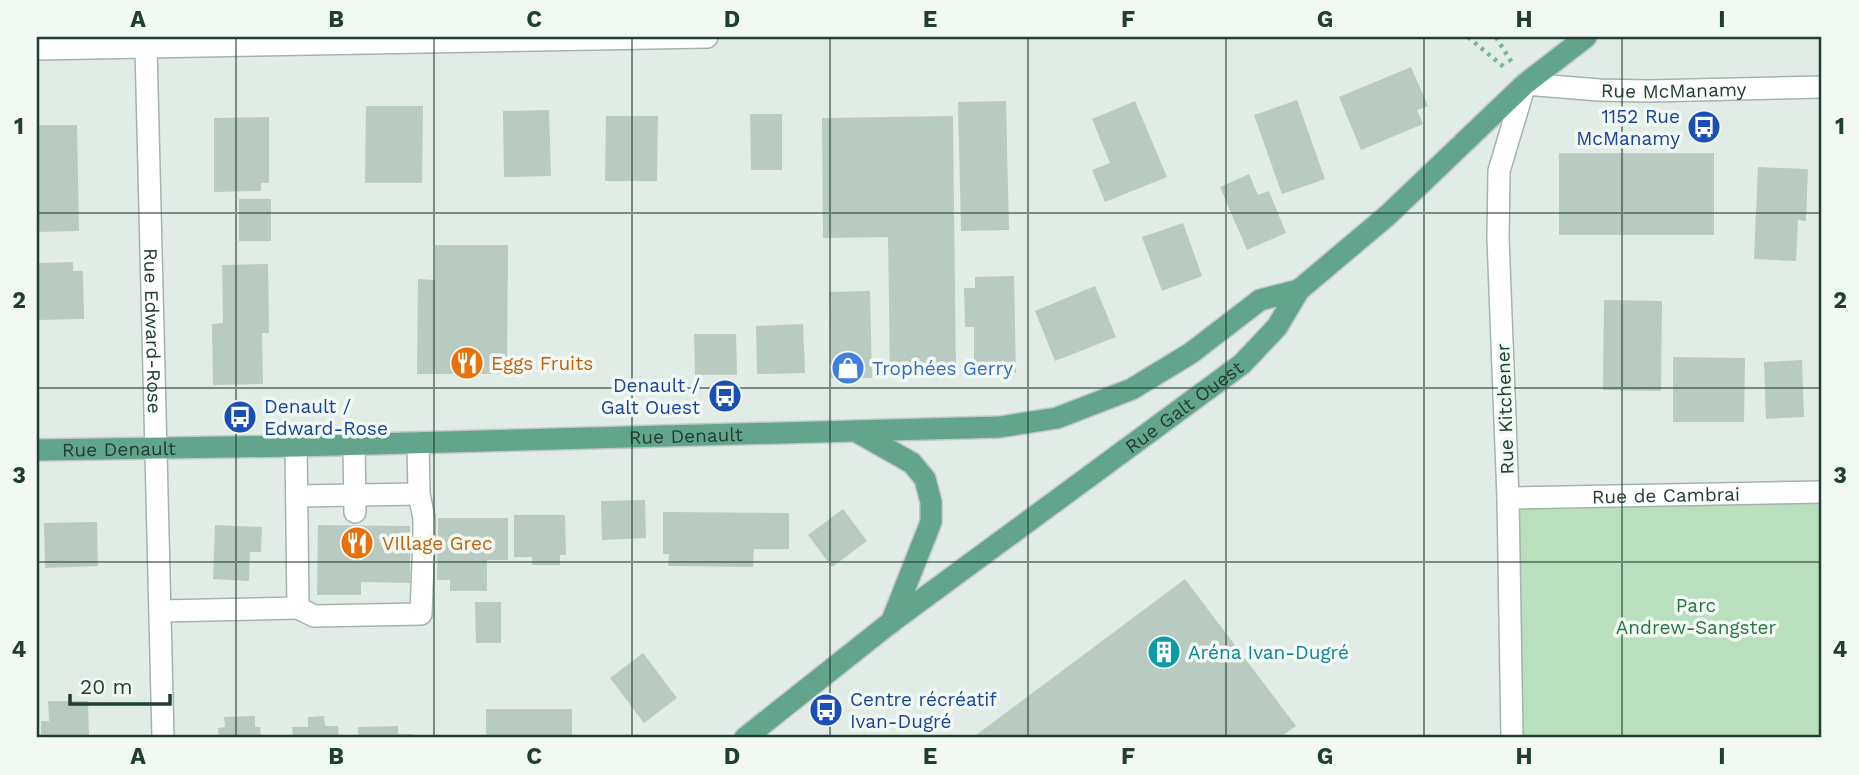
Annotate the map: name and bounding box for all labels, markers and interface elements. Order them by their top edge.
text: A [130,6,146,33]
text: B [328,6,344,33]
text: C [526,6,542,33]
text: D [724,6,740,33]
text: E [923,6,937,33]
text: F [1121,6,1135,33]
text: G [1317,6,1333,33]
text: H [1515,6,1533,33]
text: I [1718,6,1726,33]
street label: Rue McManamy [1601,77,1747,103]
place label: 1152 Rue McManamy [1576,105,1680,150]
bus stop icon: 1152 Rue McManamy [1685,108,1723,146]
text: 1 [14,113,24,140]
text: 1 [1835,113,1845,140]
street label: Rue Edward-Rose [139,248,167,414]
text: 2 [12,287,26,314]
text: 2 [1833,287,1847,314]
street label: Rue Kitchener [1491,343,1519,475]
restaurant icon: Eggs Fruits [448,344,486,382]
shop icon: Trophées Gerry [829,349,867,387]
place label: Eggs Fruits [491,352,593,375]
street label: Rue Galt Ouest [1120,356,1248,458]
place label: Trophées Gerry [872,357,1013,380]
place label: Denault / Galt Ouest [601,374,700,419]
bus stop icon: Denault / Galt Ouest [706,377,744,415]
place label: Denault / Edward-Rose [264,395,388,440]
bus stop icon: Denault / Edward-Rose [221,398,259,436]
street label: Rue Denault [629,422,743,449]
street label: Rue Denault [62,436,176,461]
text: 3 [12,462,26,489]
text: 3 [1833,462,1847,489]
street label: Rue de Cambrai [1592,482,1740,508]
restaurant icon: VIllage Grec [338,524,376,562]
place label: VIllage Grec [382,532,493,555]
park label: Parc Andrew-Sangster [1616,594,1777,639]
building icon: Aréna Ivan-Dugré [1145,633,1183,671]
text: 4 [12,636,27,663]
text: 4 [1833,636,1848,663]
place label: Aréna Ivan-Dugré [1188,641,1349,664]
scale bar [70,663,170,707]
text: 20 m [80,674,132,699]
place label: Centre récréatif Ivan-Dugré [850,688,997,733]
bus stop icon: Centre récréatif Ivan-Dugré [807,691,845,729]
text: A [130,743,146,770]
text: B [328,743,344,770]
text: C [526,743,542,770]
text: D [724,743,740,770]
text: E [923,743,937,770]
text: F [1121,743,1135,770]
text: G [1317,743,1333,770]
text: H [1515,743,1533,770]
text: I [1718,743,1726,770]

